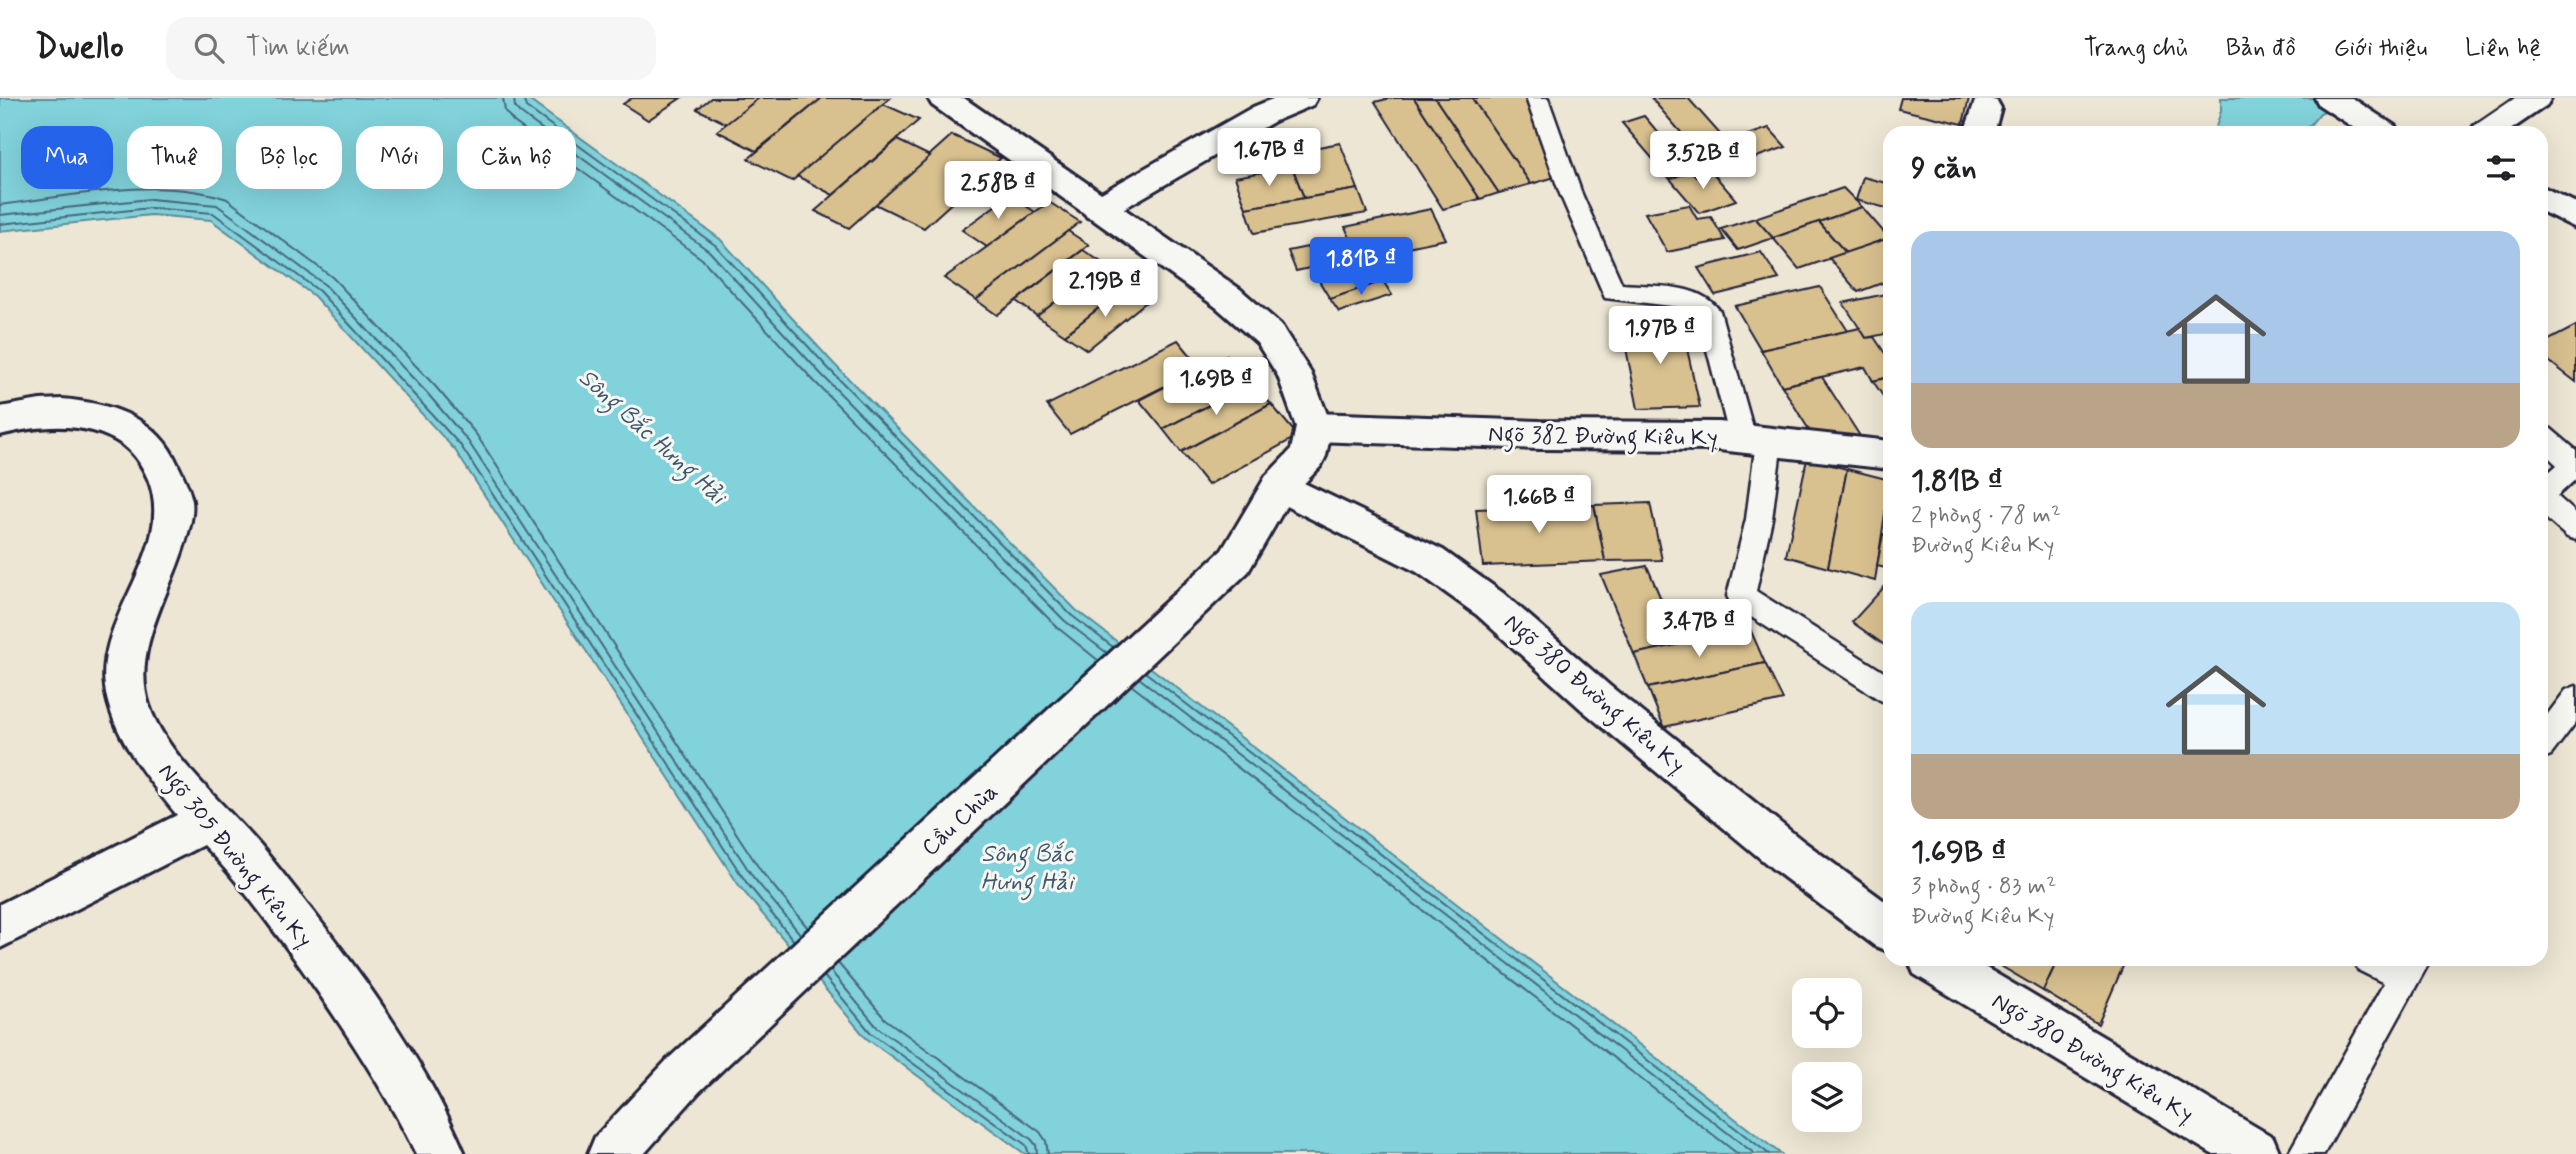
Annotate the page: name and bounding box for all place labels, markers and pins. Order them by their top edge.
pin: 1.67B ₫ [1204,129,1334,188]
pin: 3.52B ₫ [1638,132,1768,191]
pin: 2.58B ₫ [933,162,1063,221]
pin: 1.81B ₫ [1296,238,1426,297]
pin: 2.19B ₫ [1040,260,1170,319]
pin: 1.97B ₫ [1595,306,1725,366]
pin: 1.69B ₫ [1151,358,1281,417]
pin: 1.66B ₫ [1474,476,1604,535]
pin: 3.47B ₫ [1634,600,1764,659]

